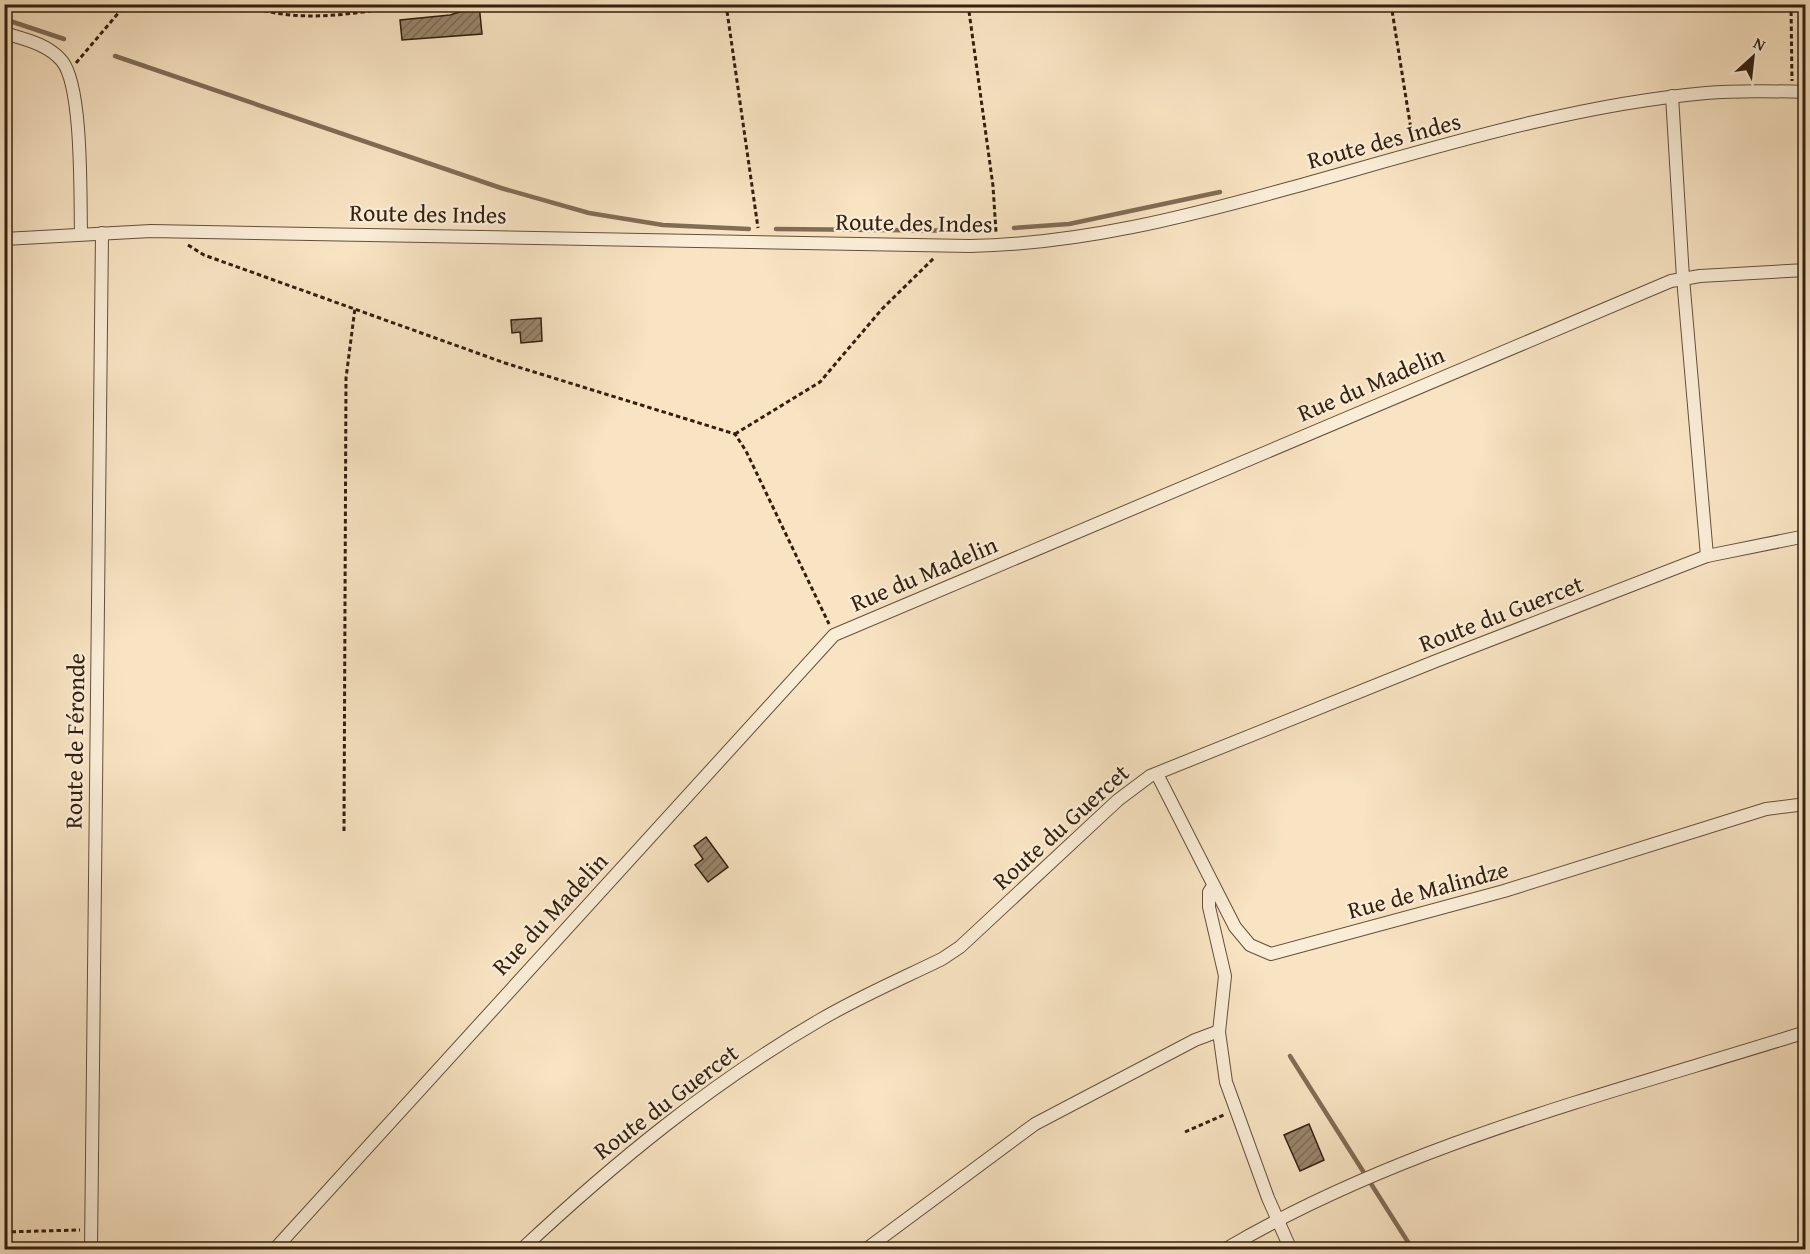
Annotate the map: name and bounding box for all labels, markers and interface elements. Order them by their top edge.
north arrow [1723,27,1783,87]
text: N [1750,31,1770,57]
street label: Route des Indes [1303,103,1464,178]
street label: Route des Indes [349,195,507,232]
street label: Route des Indes [835,204,993,241]
street label: Rue du Madelin [1292,337,1450,430]
street label: Rue du Madelin [845,527,1003,620]
street label: Route du Guercet [1414,566,1589,661]
street label: Route de Féronde [55,653,94,829]
street label: Route du Guercet [985,755,1137,898]
street label: Rue du Madelin [483,844,616,983]
street label: Rue de Malindze [1344,851,1512,928]
street label: Route du Guercet [586,1035,746,1168]

